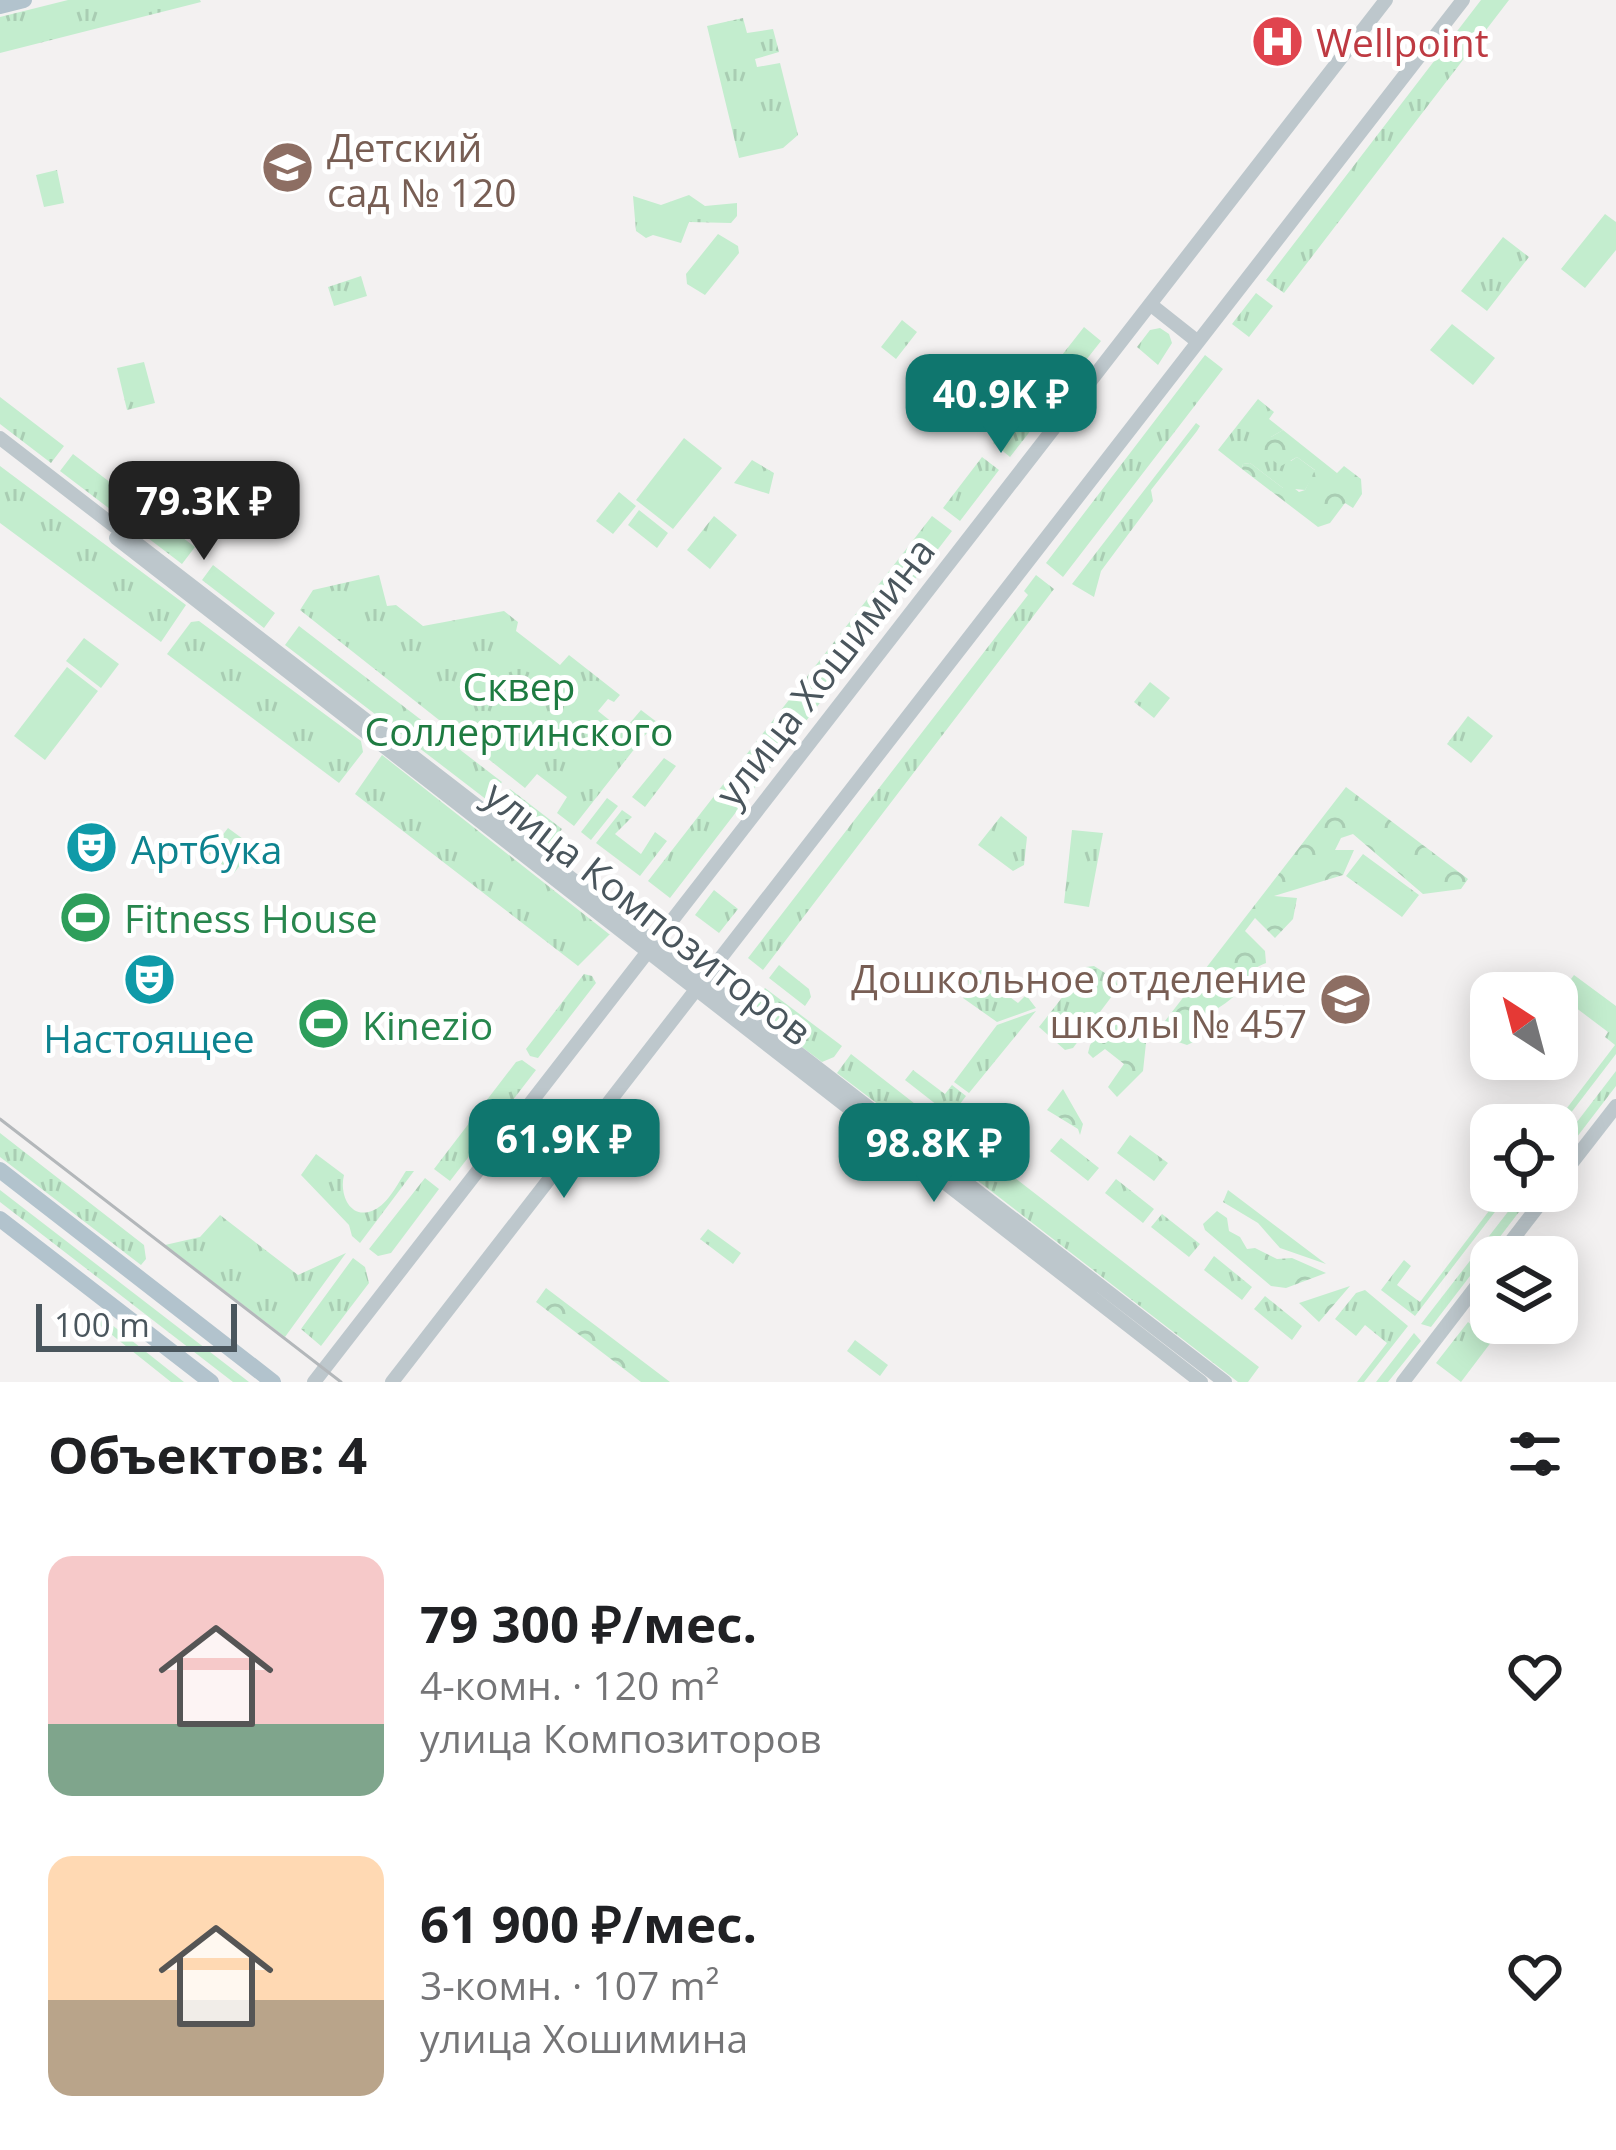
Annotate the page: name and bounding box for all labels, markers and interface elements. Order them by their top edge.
hospital icon: Wellpoint [1249,13,1305,69]
place label: Wellpoint [1316,15,1489,68]
place label: Детский сад № 120 [327,120,517,218]
school or university icon: Детский сад № 120 [260,140,316,196]
pin: 40.9K ₽ [890,354,1112,456]
text: 40.9K ₽ [933,366,1069,419]
pin: 79.3K ₽ [93,461,315,563]
text: 79.3K ₽ [136,473,272,526]
street label: улица Хошимина [702,525,946,817]
park label: Сквер Соллертинского [365,659,673,757]
street label: улица Композиторов [474,768,824,1056]
theatre icon: Артбука [64,820,120,876]
place label: Артбука [131,822,282,875]
sports icon: Fitness House [57,889,113,945]
place label: Fitness House [124,891,378,944]
place label: Дошкольное отделение школы № 457 [851,951,1307,1049]
theatre icon: Настоящее [121,952,177,1008]
school or university icon: Дошкольное отделение школы № 457 [1318,971,1374,1027]
north arrow [1470,972,1578,1080]
map controls [1470,972,1578,1344]
sports icon: Kinezio [295,996,351,1052]
place label: Kinezio [362,998,493,1051]
place label: Настоящее [43,1011,255,1064]
pin: 61.9K ₽ [453,1099,675,1201]
pin: 98.8K ₽ [823,1103,1045,1205]
button: locate [1470,1104,1578,1212]
text: 61.9K ₽ [496,1111,632,1164]
text: 98.8K ₽ [866,1115,1002,1168]
button: layers [1470,1236,1578,1344]
scale bar [36,1298,237,1351]
text: 100 m [54,1302,150,1347]
text: Объектов: 4 [48,1419,367,1489]
icon: filters [1502,1421,1568,1487]
text: 79 300 ₽/мес. [420,1588,757,1658]
icon: home [144,1604,288,1748]
icon: heart [1502,1643,1568,1709]
text: 4-комн. · 120 m² [420,1658,719,1711]
text: улица Композиторов [420,1711,822,1764]
text: 61 900 ₽/мес. [420,1888,757,1958]
icon: home [144,1904,288,2048]
icon: heart [1502,1943,1568,2009]
text: 3-комн. · 107 m² [420,1958,719,2011]
text: улица Хошимина [420,2011,748,2064]

